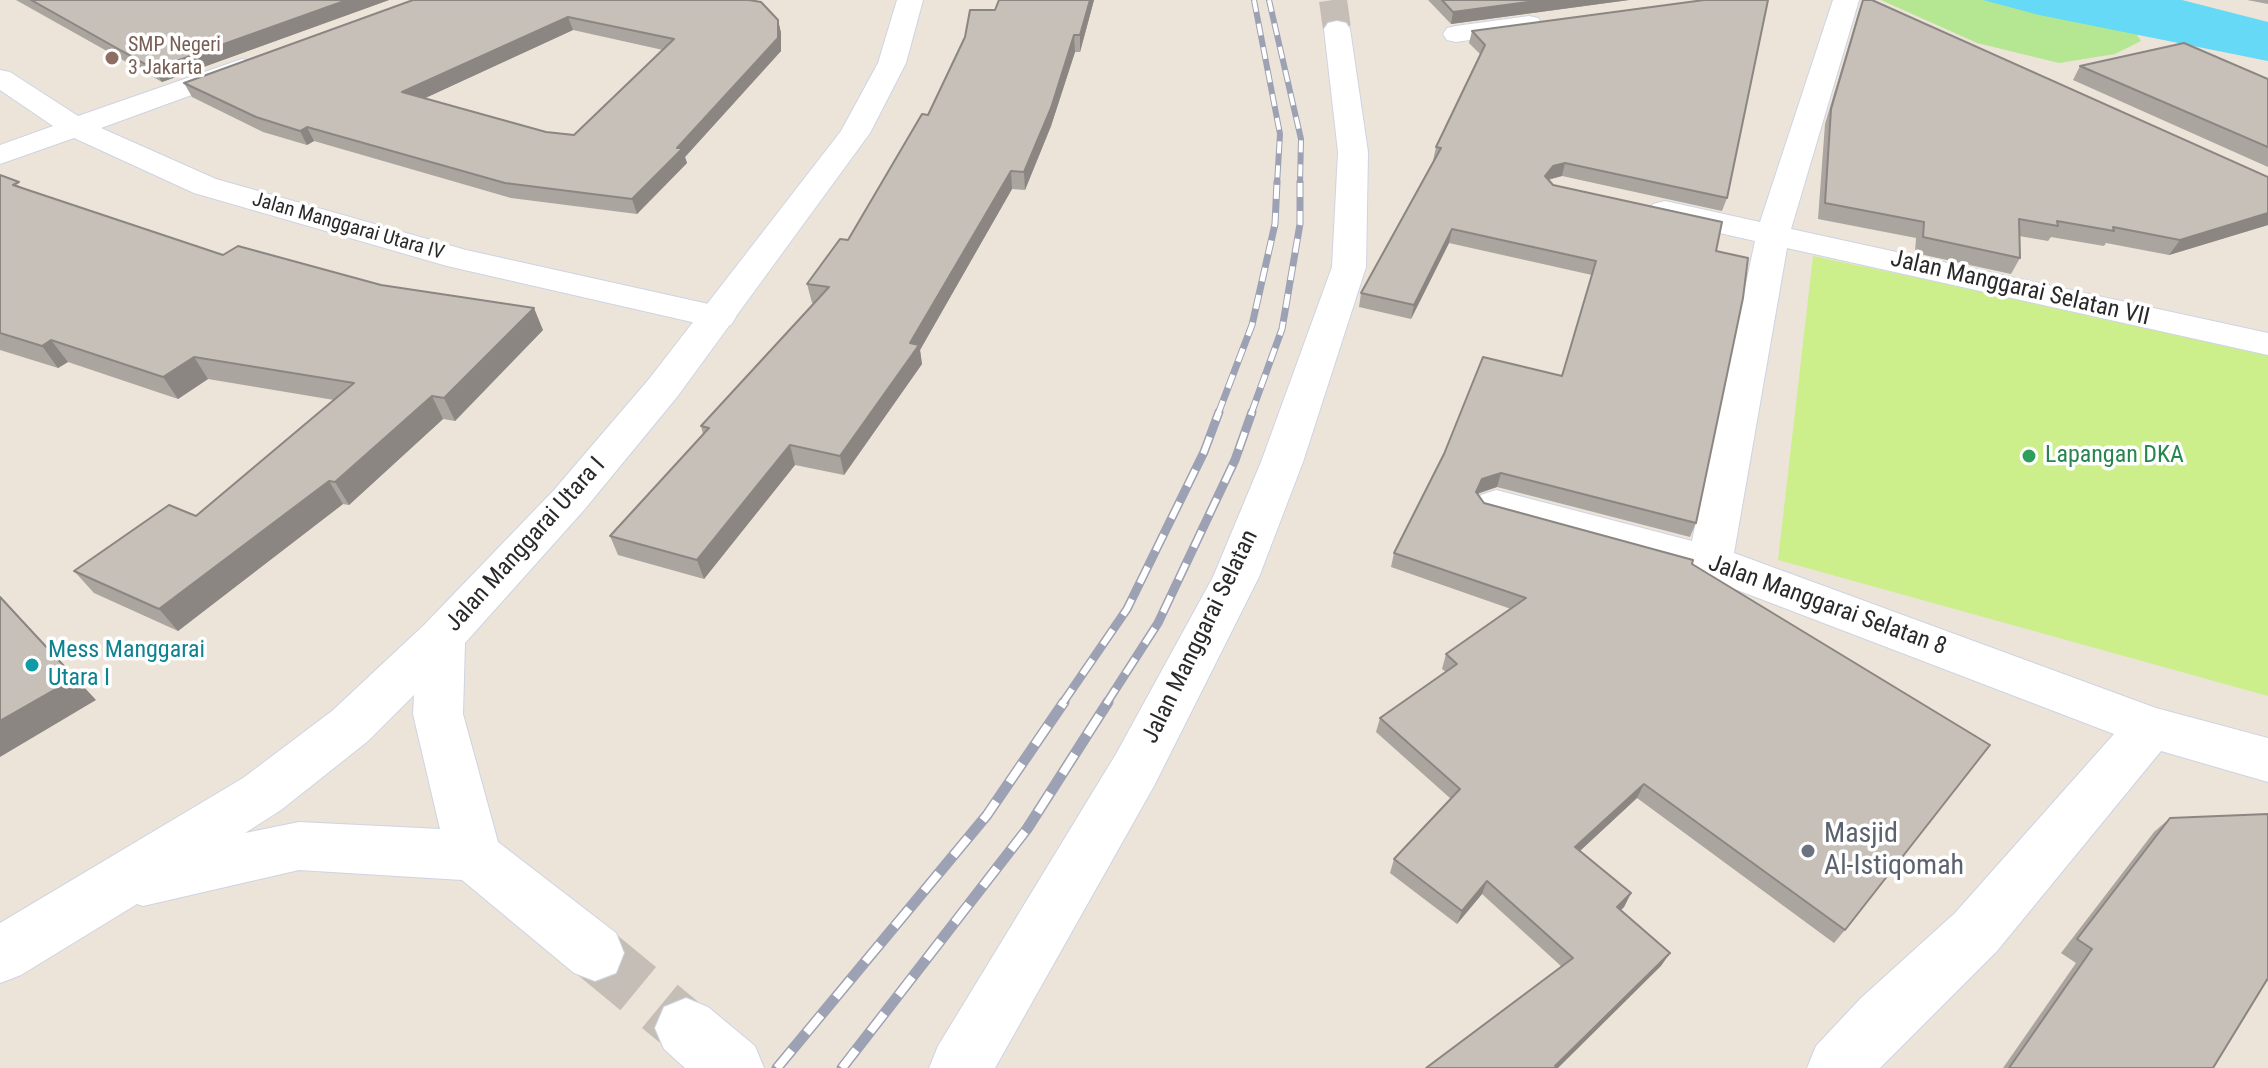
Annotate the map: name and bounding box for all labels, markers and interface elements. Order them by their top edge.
place label: SMP Negeri 3 Jakarta [128,34,221,81]
marker: SMP Negeri 3 Jakarta [103,49,121,67]
street label: Jalan Manggarai Utara IV [249,188,447,266]
street label: Jalan Manggarai Selatan VII [1888,245,2152,333]
place label: Lapangan DKA [2045,442,2184,470]
marker: Lapangan DKA [2020,447,2038,465]
street label: Jalan Manggarai Utara I [440,452,612,638]
street label: Jalan Manggarai Selatan [1137,526,1265,748]
street label: Jalan Manggarai Selatan 8 [1704,549,1950,663]
place label: Mess Manggarai Utara I [48,637,205,693]
marker: Mess Manggarai Utara I [23,656,41,674]
place label: Masjid Al-Istiqomah [1824,818,1964,884]
marker: Masjid Al-Istiqomah [1799,842,1817,860]

